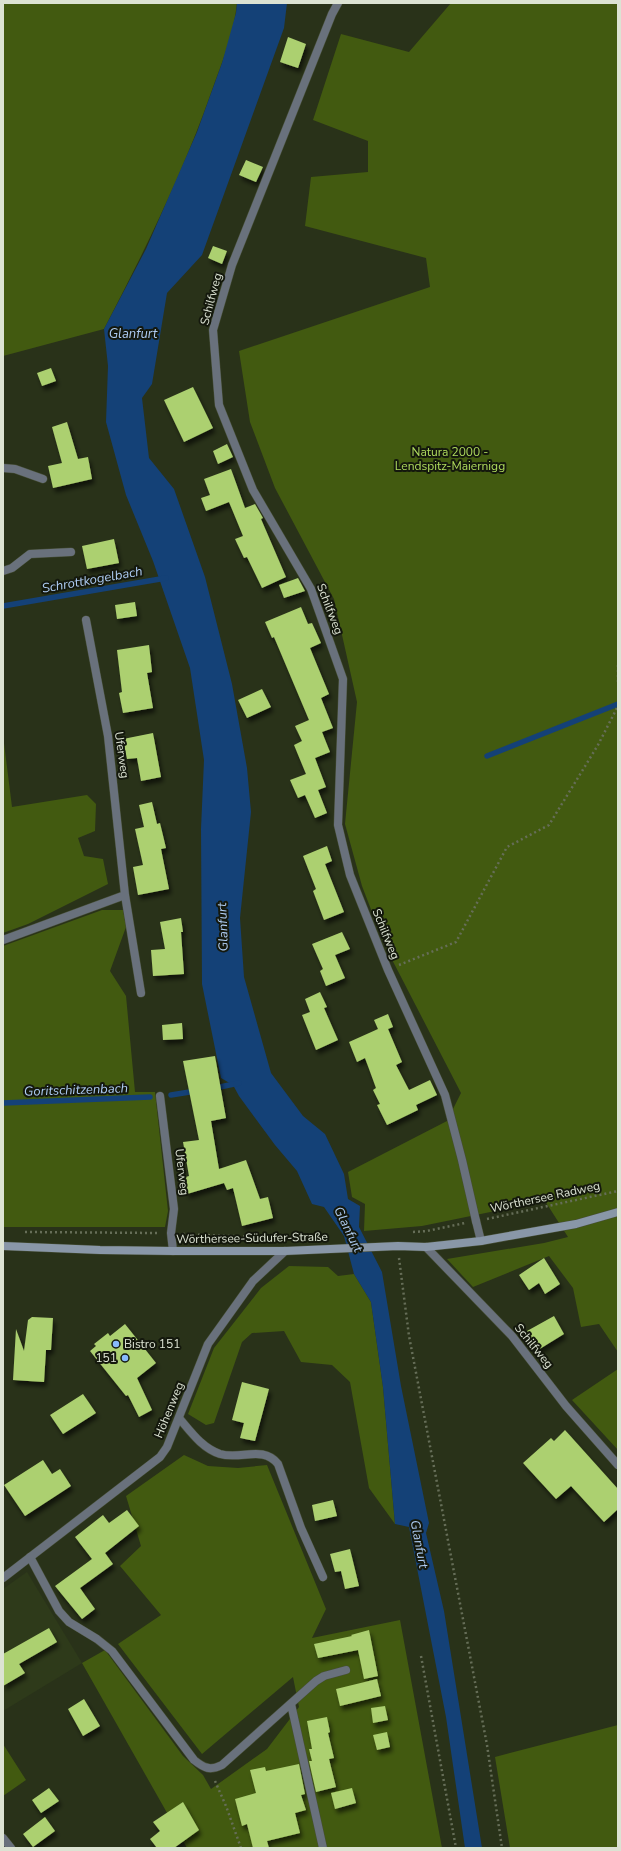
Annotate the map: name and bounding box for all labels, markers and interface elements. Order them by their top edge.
street label: Schilfweg [196,271,226,327]
water label: Glanfurt [109,325,158,343]
park label: Natura 2000 - Lendspitz-Maiernigg [395,444,505,474]
water label: Schrottkogelbach [40,562,144,598]
street label: Schilfweg [313,581,347,637]
street label: Uferweg [111,731,133,779]
water label: Glanfurt [213,902,233,952]
street label: Schilfweg [369,906,403,962]
water label: Goritschitzenbach [24,1079,128,1101]
street label: Uferweg [171,1148,193,1196]
street label: Wörthersee Radweg [489,1178,601,1216]
water label: Glanfurt [329,1204,367,1256]
street label: Wörthersee-Südufer-Straße [176,1229,328,1247]
street label: Schilfweg [511,1320,557,1372]
place label: Bistro 151 [124,1336,180,1352]
marker: Bistro 151 [111,1339,121,1349]
place label: 151 [95,1350,117,1366]
marker: 151 [120,1353,130,1363]
street label: Höhenweg [150,1380,188,1440]
water label: Glanfurt [406,1519,433,1570]

